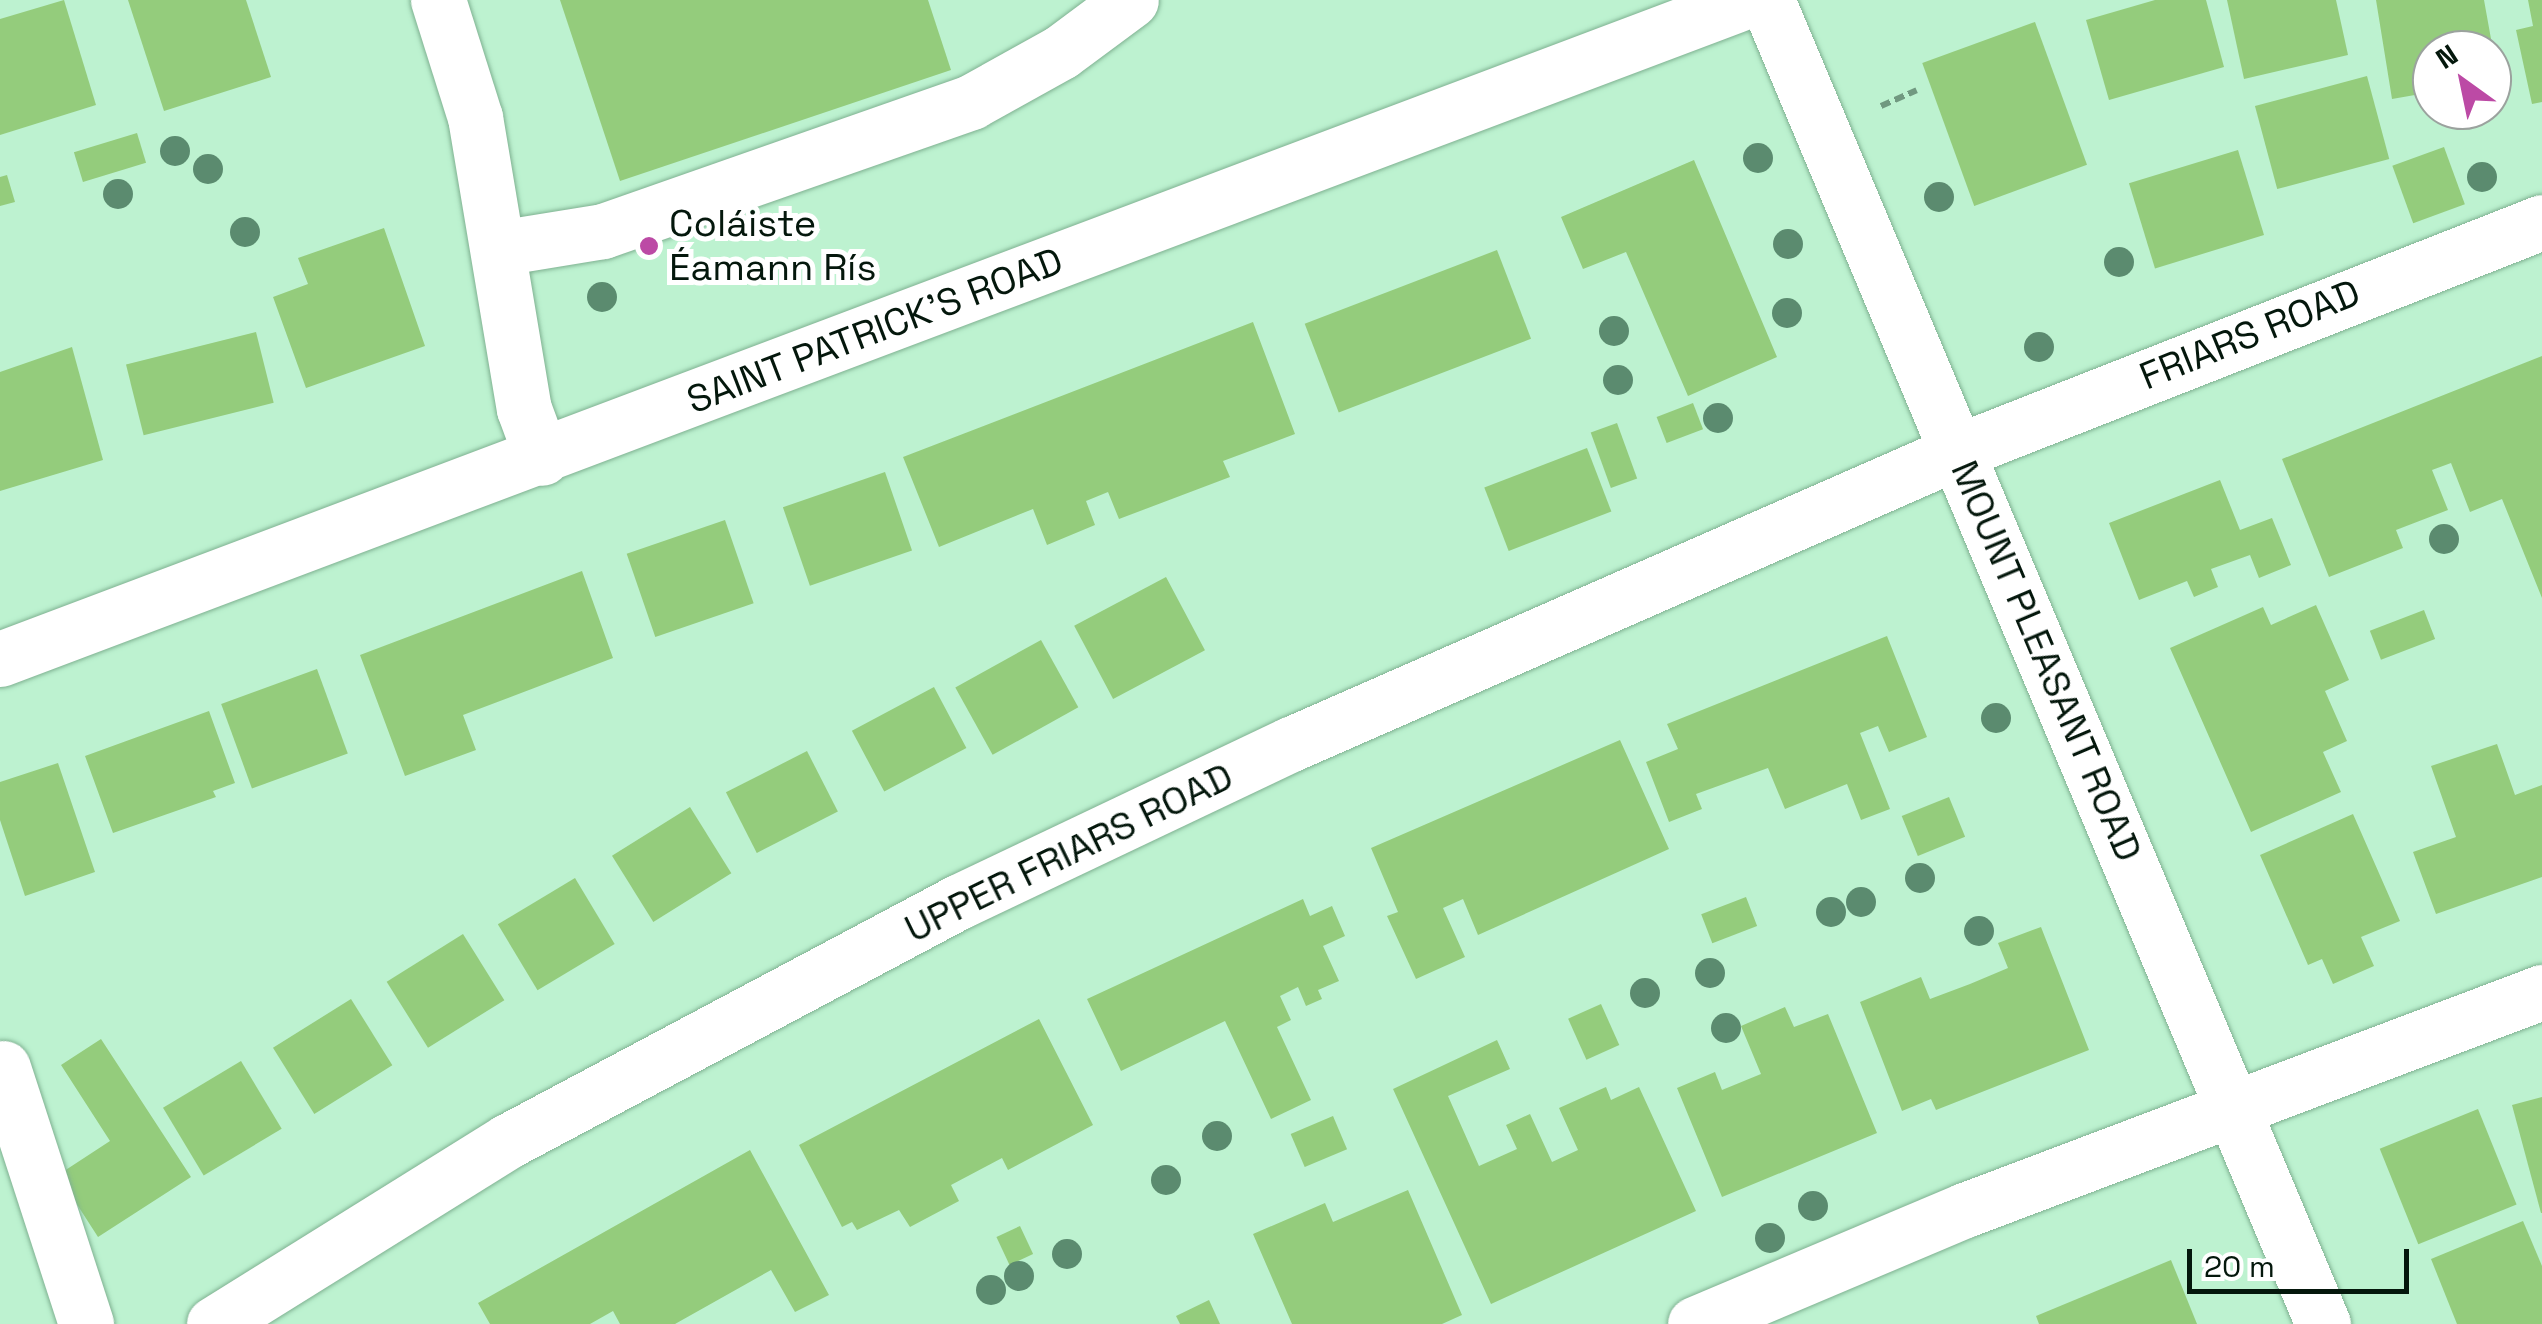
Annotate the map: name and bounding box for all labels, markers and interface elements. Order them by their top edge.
north arrow [2412,30,2512,130]
text: N [2429,36,2464,77]
place label: Coláiste Éamann Rís [669,201,876,290]
marker: Coláiste Éamann Rís [638,235,660,257]
street label: SAINT PATRICK'S ROAD [680,238,1070,424]
street label: FRIARS ROAD [2133,270,2367,400]
street label: MOUNT PLEASANT ROAD [1941,453,2151,869]
street label: UPPER FRIARS ROAD [898,754,1240,952]
scale bar [2192,1229,2414,1291]
text: 20 m [2204,1247,2275,1286]

